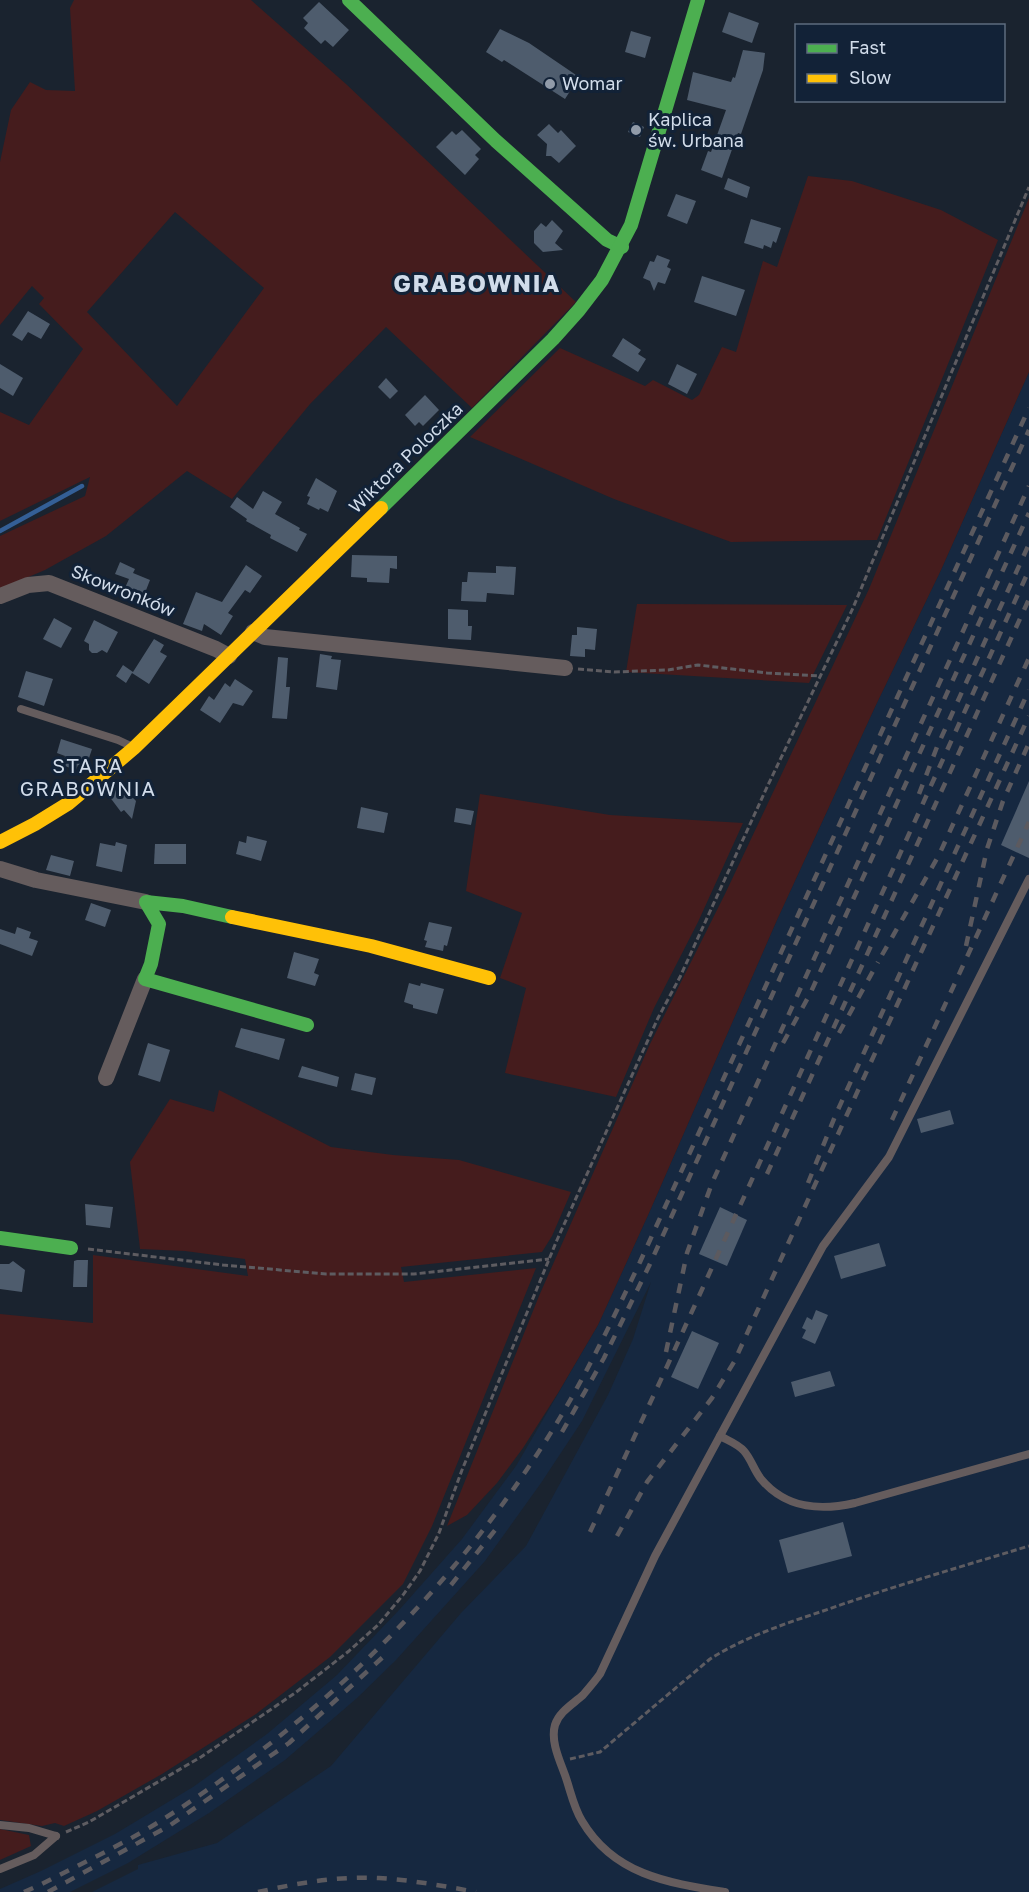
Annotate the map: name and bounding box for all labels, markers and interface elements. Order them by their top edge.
legend [795,24,1005,102]
text: Fast [849,36,886,58]
text: Slow [849,66,892,88]
place label: Womar [562,72,622,94]
marker: Womar [543,77,557,91]
place label: Kaplica św. Urbana [648,108,744,151]
marker: Kaplica św. Urbana [629,123,643,137]
district label: GRABOWNIA [393,268,561,297]
street label: Wiktora Poloczka [344,397,467,517]
street label: Skowronków [68,559,179,621]
district label: STARA GRABOWNIA [20,753,156,800]

